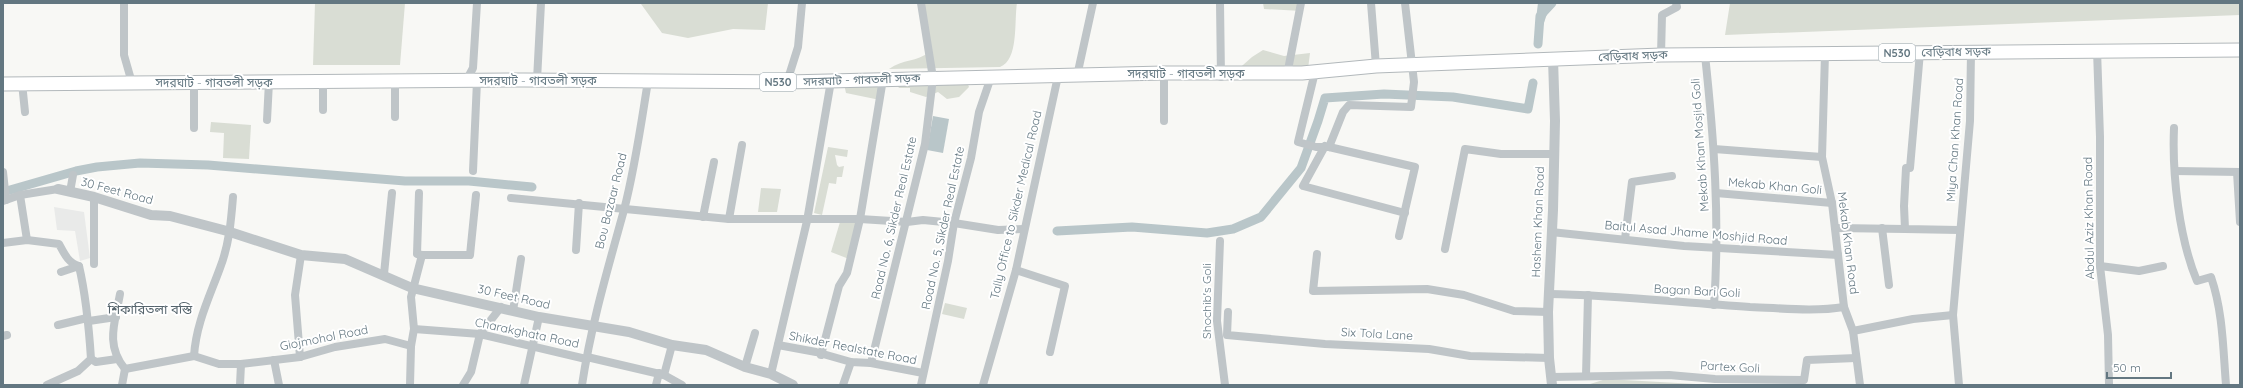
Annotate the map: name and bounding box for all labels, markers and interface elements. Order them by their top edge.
street label: বেড়িবাধ সড়ক [1921,43,1991,60]
road number: N530 [1879,44,1915,62]
street label: বেড়িবাধ সড়ক [1598,47,1668,64]
street label: সদরঘাট - গাবতলী সড়ক [1126,66,1245,81]
street label: সদরঘাট - গাবতলী সড়ক [802,70,921,89]
street label: সদরঘাট - গাবতলী সড়ক [478,73,597,88]
road number: N530 [760,73,796,91]
street label: সদরঘাট - গাবতলী সড়ক [154,75,273,90]
street label: Mekab Khan Mosjid Goli [1687,78,1712,212]
street label: Miya Chan Khan Road [1943,78,1966,202]
street label: Tally Office to Sikder Medical Road [986,109,1045,301]
street label: Road No. 6, Sikder Real Estate [867,135,920,301]
street label: Road No. 5, Sikder Real Estate [918,145,967,311]
street label: Bou Bazaar Road [591,151,630,250]
street label: Abdul Aziz Khan Road [2080,157,2097,279]
street label: Hashem Khan Road [1528,166,1547,278]
street label: 30 Feet Road [79,174,155,207]
street label: Mekab Khan Goli [1727,174,1823,197]
street label: Mekab Khan Road [1835,191,1862,295]
street label: Baitul Asad Jhame Moshjid Road [1604,217,1788,248]
street label: Shochib's Goli [1199,263,1214,339]
street label: 30 Feet Road [476,281,552,312]
street label: Bagan Bari Goli [1653,281,1741,300]
district label: শিকারিতলা বস্তি [107,301,193,317]
street label: Charakghata Road [474,314,581,351]
street label: Giojmohol Road [279,322,369,353]
street label: Six Tola Lane [1341,324,1414,343]
street label: Shikder Realstate Road [788,328,918,367]
scale bar [2107,354,2171,380]
street label: Partex Goli [1700,357,1760,376]
text: 50 m [2113,360,2141,375]

